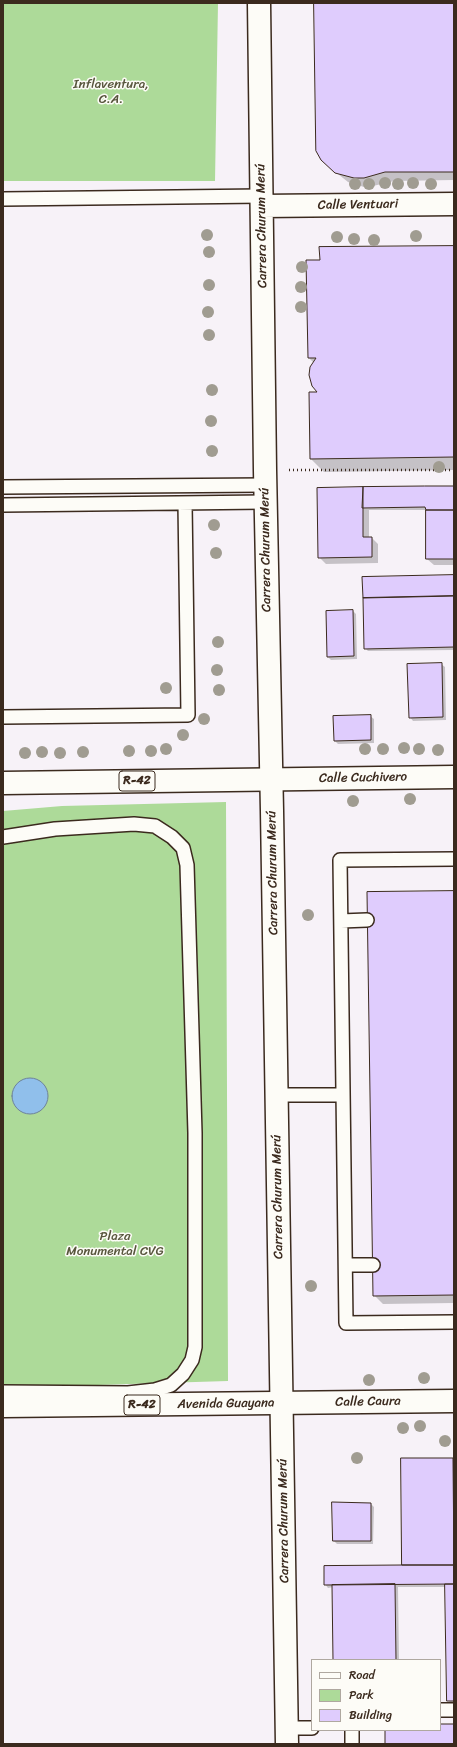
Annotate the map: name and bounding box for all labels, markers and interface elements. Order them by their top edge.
park label: Inflaventura, C.A. [73,77,149,108]
street label: Carrera Churum Merú [253,164,271,288]
street label: Calle Ventuari [318,196,398,214]
street label: Carrera Churum Merú [257,488,275,612]
street label: Calle Cuchivero [319,769,407,787]
road number: R-42 [119,771,155,791]
street label: Carrera Churum Merú [264,811,282,935]
street label: Carrera Churum Merú [269,1135,287,1259]
park label: Plaza Monumental CVG [66,1229,164,1260]
street label: Calle Caura [335,1394,401,1410]
road number: R-42 [124,1395,160,1415]
street label: Avenida Guayana [177,1395,275,1413]
street label: Carrera Churum Merú [275,1459,293,1583]
legend [311,1659,441,1731]
text: Road [349,1664,375,1686]
text: Park [349,1684,374,1706]
text: Building [349,1704,392,1726]

